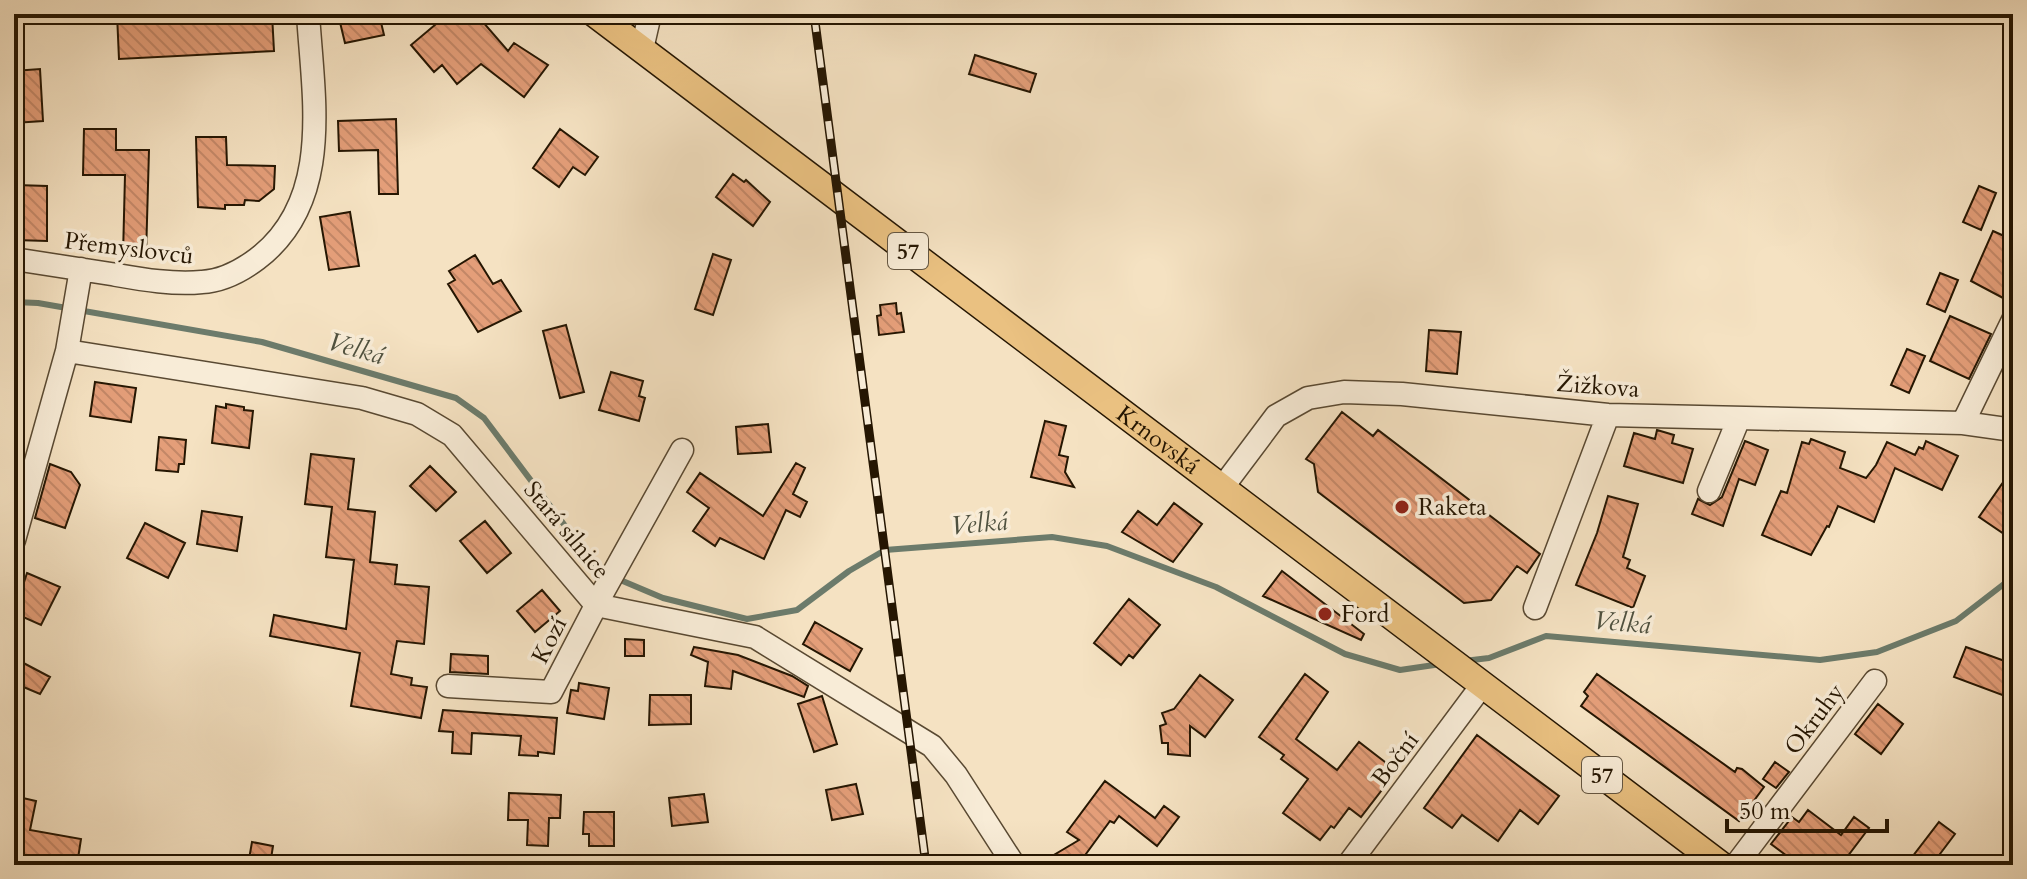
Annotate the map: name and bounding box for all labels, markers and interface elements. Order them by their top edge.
street label: Přemyslovců [62,224,196,273]
road number: 57 [888,233,928,269]
water label: Velká [324,324,390,374]
street label: Žižkova [1555,367,1641,406]
street label: Krnovská [1109,398,1207,483]
street label: Stará silnice [516,474,617,586]
place label: Raketa [1418,491,1487,524]
marker: Raketa [1393,498,1411,516]
water label: Velká [949,503,1010,543]
place label: Ford [1341,598,1389,631]
water label: Velká [1592,603,1653,643]
marker: Ford [1316,605,1334,623]
street label: Kozí [524,611,575,669]
street label: Okruhy [1777,677,1852,762]
street label: Boční [1364,725,1427,793]
road number: 57 [1582,757,1622,793]
scale bar [1727,783,1887,833]
text: 50 m [1739,795,1791,828]

